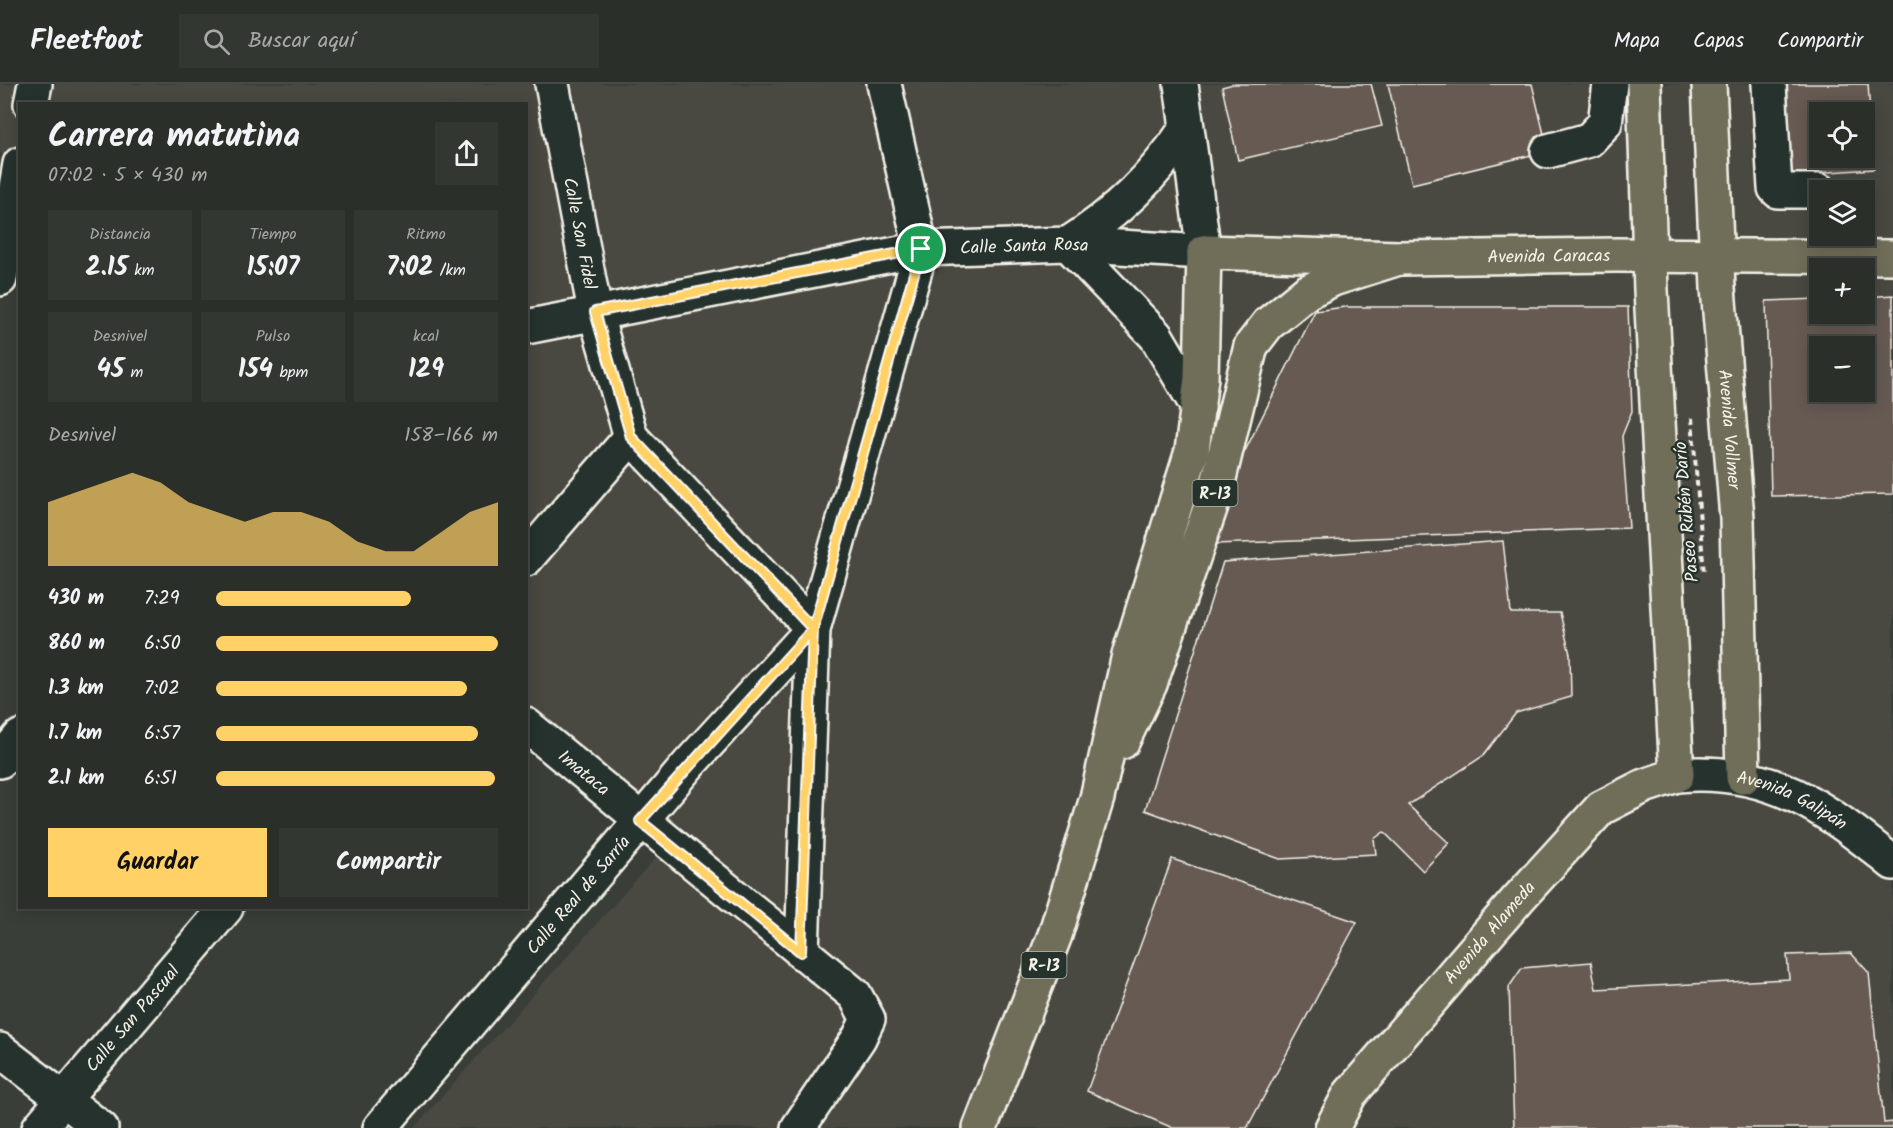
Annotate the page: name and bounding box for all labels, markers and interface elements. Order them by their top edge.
search box [179,14,599,68]
text: Fleetfoot [30,19,143,64]
text: Buscar aquí [248,24,355,59]
icon: search [200,25,233,58]
text: Mapa [1614,25,1660,58]
text: Capas [1693,25,1744,58]
text: Compartir [1777,25,1863,58]
map controls [1809,102,1875,402]
button: locate [1809,102,1875,168]
text: Carrera matutina [48,111,300,164]
button: share [435,122,498,185]
text: 07:02 · 5 × 430 m [48,160,207,192]
street label: Calle San Fidel [554,175,604,293]
button: layers [1809,180,1875,246]
text: Distancia [89,222,151,247]
text: Tiempo [249,222,297,247]
text: Ritmo [406,222,446,247]
pin [895,223,946,274]
street label: Calle Santa Rosa [960,231,1089,264]
icon: arrive [904,232,937,265]
street label: Avenida Caracas [1487,242,1611,273]
text: 2.15 [86,247,128,289]
text: 15:07 [246,247,300,289]
text: 7:02 [386,247,433,289]
text: km [128,258,154,283]
text: /km [433,258,466,283]
button: + [1809,258,1875,324]
text: Desnivel [93,324,147,349]
text: Pulso [256,324,290,349]
text: kcal [413,324,439,349]
button: − [1809,336,1875,402]
text: 45 [97,349,124,391]
text: 154 [238,349,273,391]
text: 129 [408,349,444,391]
text: m [124,360,143,385]
text: bpm [273,360,308,385]
street label: Avenida Vollmer [1709,368,1748,492]
text: Desnivel [48,420,116,452]
text: 158–166 m [404,420,498,452]
street label: Paseo Rubén Darío [1667,440,1708,583]
road number: R-13 [1192,480,1238,506]
text: 430 m [48,583,104,615]
text: 7:29 [144,583,180,615]
text: 860 m [48,628,105,660]
text: 6:50 [144,628,181,660]
text: 1.3 km [48,673,104,705]
text: 7:02 [144,673,180,705]
text: 1.7 km [48,718,102,750]
text: 6:57 [144,718,180,750]
street label: Imataca [551,743,616,804]
text: 2.1 km [48,763,104,795]
text: 6:51 [144,763,177,795]
street label: Avenida Galipán [1734,764,1853,839]
button: Guardar [48,828,267,897]
button: Compartir [279,828,498,897]
street label: Calle Real de Sarría [520,829,638,962]
street label: Avenida Alameda [1437,875,1544,992]
road number: R-13 [1022,952,1066,978]
street label: Calle San Pascual [79,958,188,1080]

